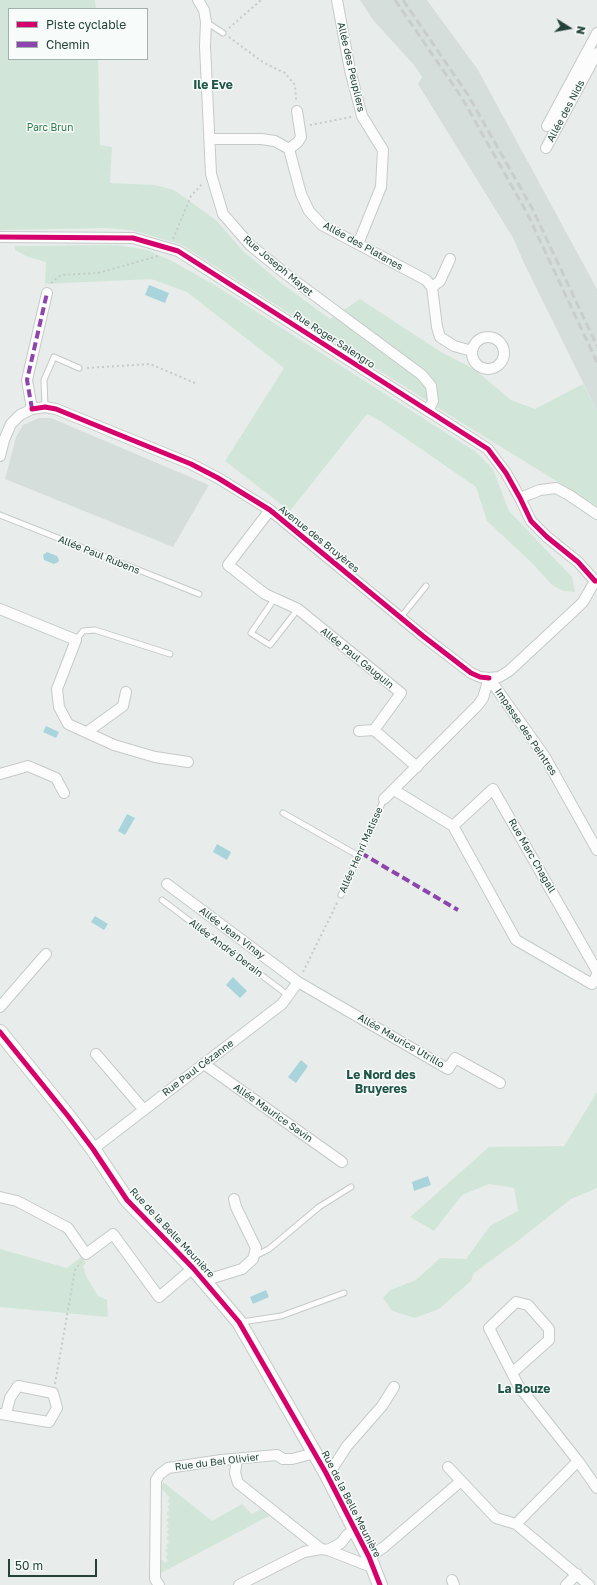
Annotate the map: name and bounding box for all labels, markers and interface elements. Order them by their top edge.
legend [8,8,148,60]
north arrow [549,8,589,48]
text: Piste cyclable [46,17,126,32]
street label: Allée des Peupliers [335,21,367,113]
text: N [574,25,588,36]
text: Chemin [46,37,90,52]
district label: Ile Eve [193,78,233,92]
street label: Allée des Nids [545,78,587,144]
park label: Parc Brun [27,122,73,134]
street label: Allée des Platanes [321,219,405,273]
street label: Rue Joseph Mayet [241,233,315,299]
street label: Rue Roger Salengro [291,309,377,371]
street label: Avenue des Bruyères [276,503,362,575]
street label: Allée Paul Rubens [57,533,141,577]
street label: Allée Paul Gauguin [318,625,396,691]
street label: Impasse des Peintres [492,686,560,778]
street label: Allée Henri Matisse [337,805,385,895]
street label: Rue Marc Chagall [506,817,558,895]
street label: Allée Jean Vinay [197,904,267,962]
street label: Allée André Derain [187,916,265,980]
street label: Allée Maurice Utrillo [356,1011,446,1071]
street label: Rue Paul Cézanne [160,1037,236,1099]
district label: Le Nord des Bruyeres [346,1068,416,1096]
street label: Allée Maurice Savin [231,1081,315,1145]
street label: Rue de la Belle Meunière [127,1186,217,1280]
district label: La Bouze [498,1382,550,1396]
street label: Rue de la Belle Meunière [319,1448,383,1560]
street label: Rue du Bel Olivier [174,1451,260,1473]
scale bar [10,1551,99,1577]
text: 50 m [15,1558,43,1573]

